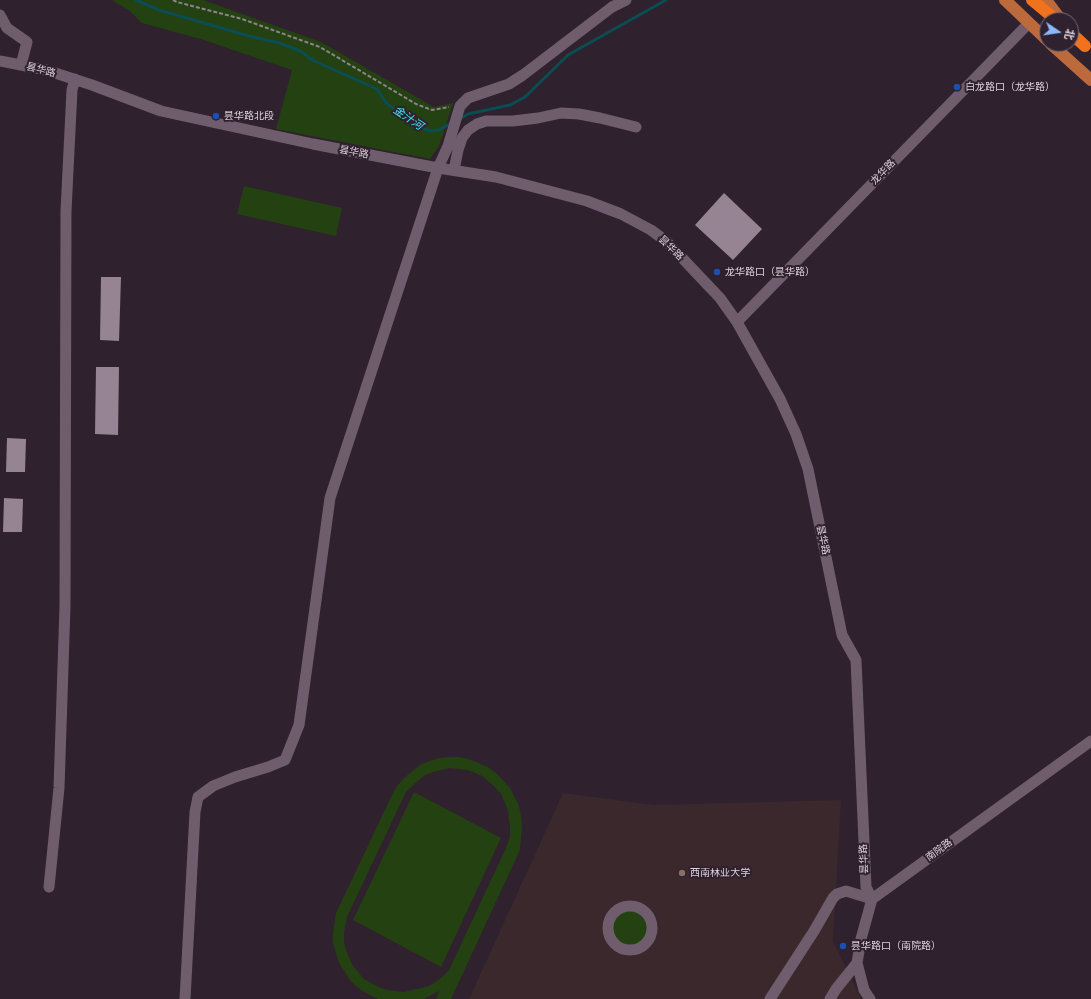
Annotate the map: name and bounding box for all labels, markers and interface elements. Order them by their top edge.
north arrow [1039,12,1079,52]
text: 北 [1063,28,1077,41]
street label: 昙华路 [25,61,57,79]
place label: 白龙路口（龙华路） [965,81,1055,93]
marker: 白龙路口（龙华路） [952,82,962,92]
water label: 金汁河 [391,103,425,133]
place label: 昙华路北段 [224,110,274,122]
marker: 昙华路北段 [211,111,221,121]
street label: 昙华路 [338,143,370,161]
street label: 龙华路 [868,157,898,187]
street label: 昙华路 [656,233,686,263]
place label: 龙华路口（昙华路） [725,266,815,278]
marker: 龙华路口（昙华路） [712,267,722,277]
street label: 昙华路 [814,524,832,556]
street label: 南院路 [923,836,955,864]
street label: 昙华路 [857,844,871,874]
place label: 西南林业大学 [690,867,750,879]
marker: 西南林业大学 [677,868,687,878]
place label: 昙华路口（南院路） [851,940,941,952]
marker: 昙华路口（南院路） [838,941,848,951]

